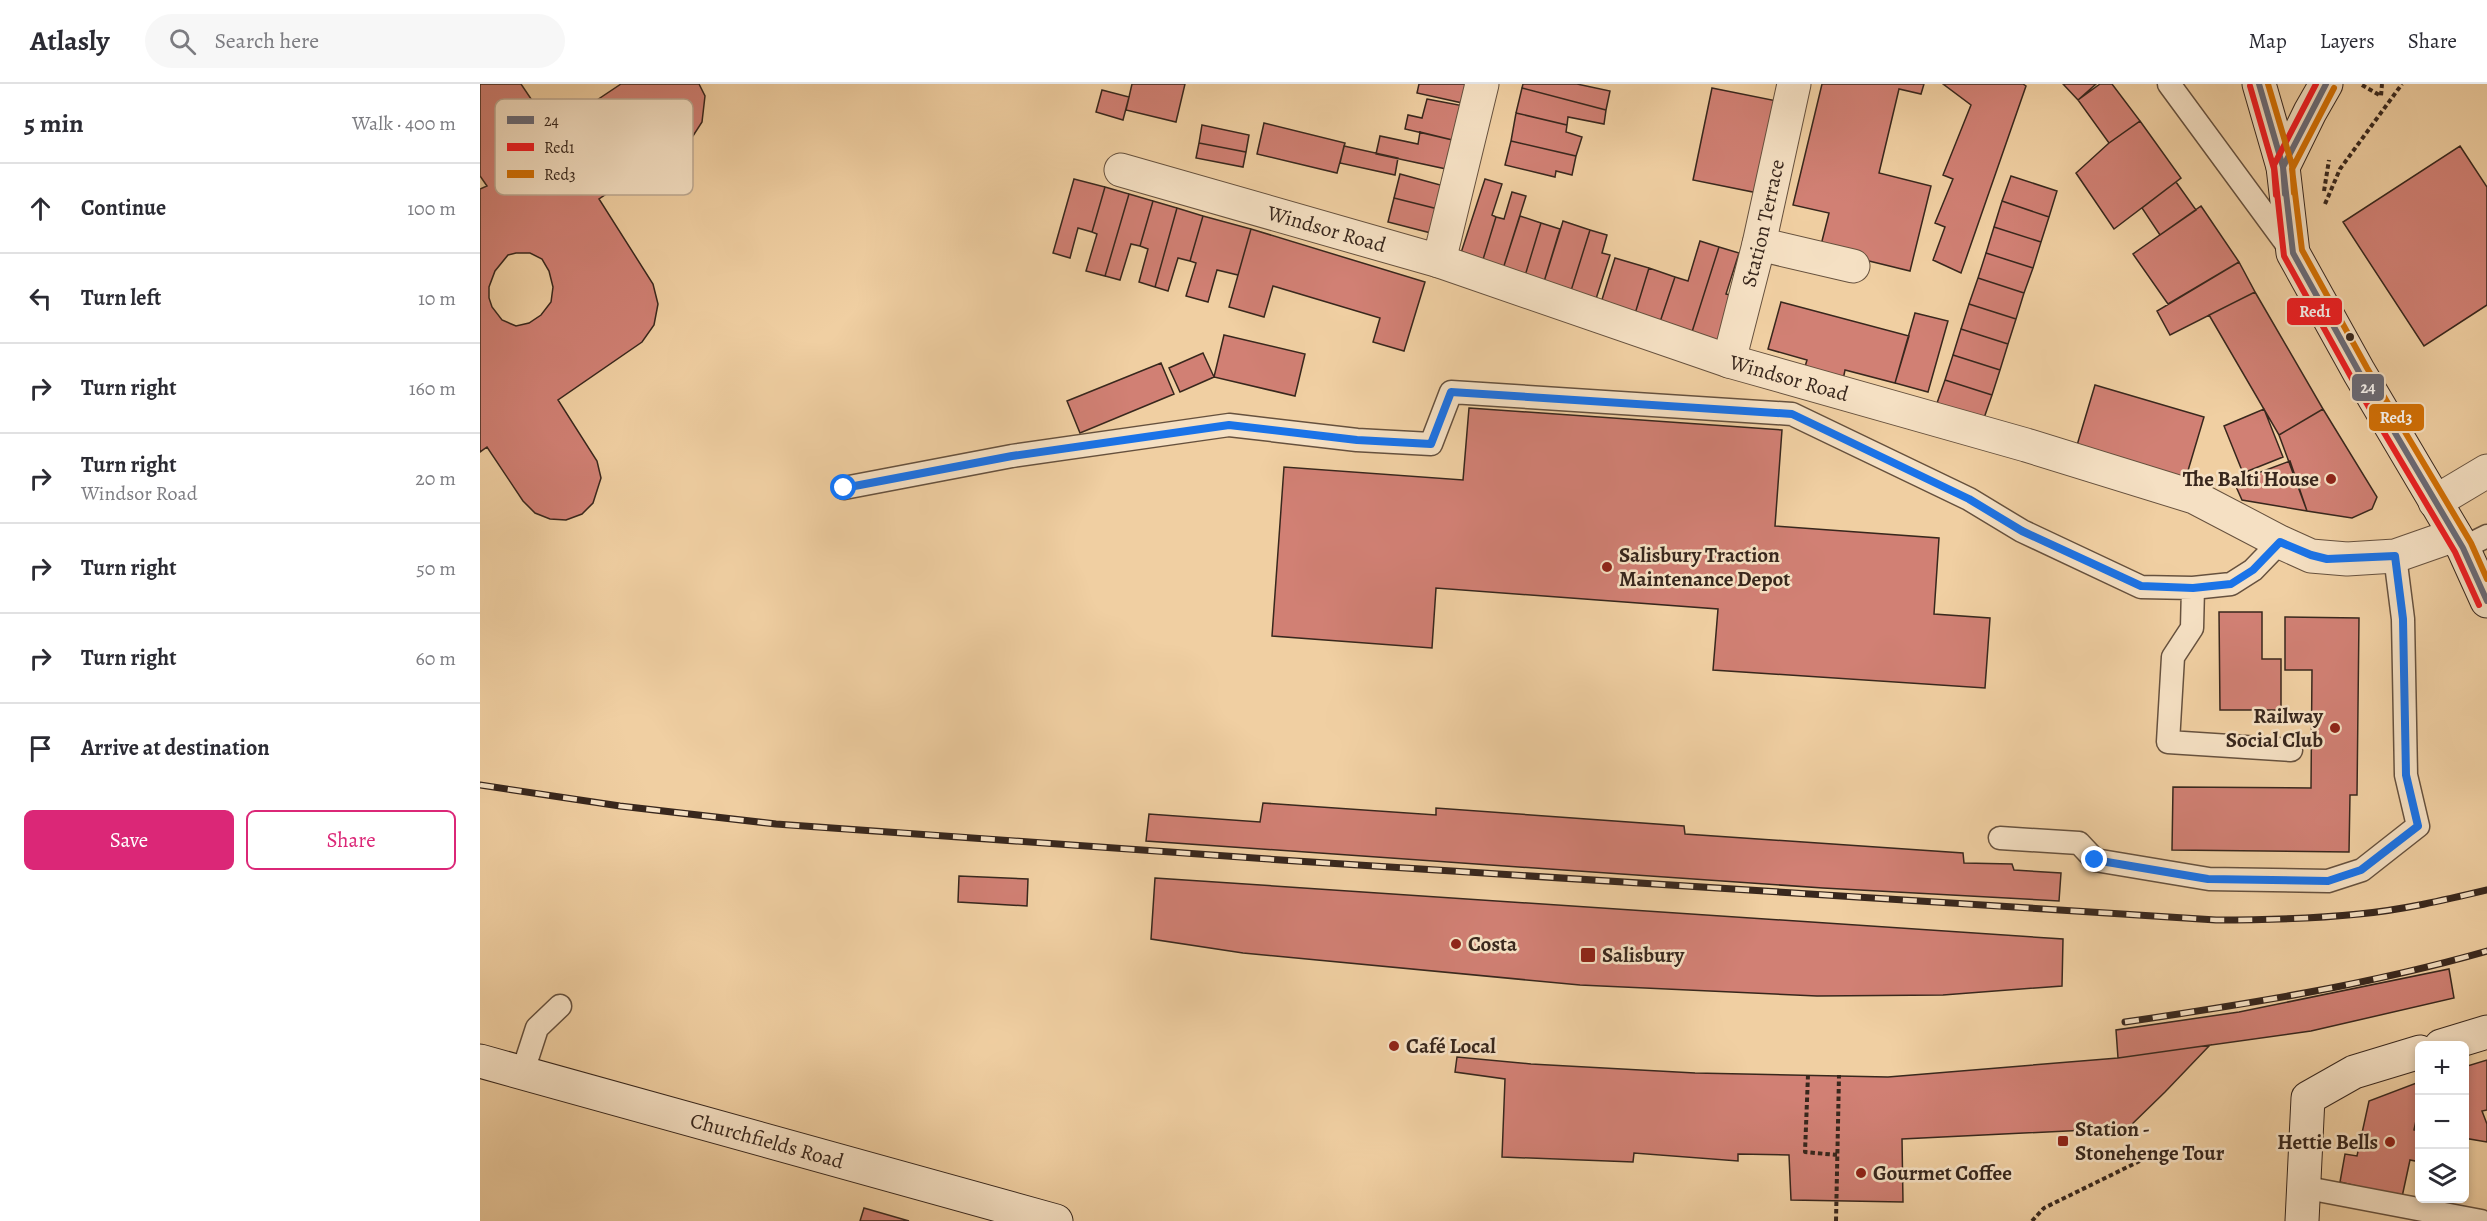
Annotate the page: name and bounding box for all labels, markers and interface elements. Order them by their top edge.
search box [145,14,565,68]
text: Atlasly [30,22,109,60]
icon: search [166,25,199,58]
text: Search here [214,26,319,56]
text: Map [2248,27,2287,55]
text: Layers [2320,27,2375,55]
text: Share [2408,27,2457,55]
legend [495,99,693,195]
text: 5 min [24,106,84,141]
text: Walk · 400 m [352,110,456,137]
text: 24 [544,110,559,132]
text: Red1 [544,137,575,159]
street label: Station Terrace [1735,157,1791,290]
text: Red3 [544,164,576,186]
icon: ahead [24,192,57,225]
text: Continue [81,193,166,223]
text: 100 m [407,195,456,222]
street label: Windsor Road [1263,198,1390,259]
icon: left [24,282,57,315]
text: Turn left [81,283,161,313]
text: 10 m [418,285,456,312]
line badge: Red1 [2286,297,2343,326]
text: Red1 [2299,301,2331,323]
unlabelled marker [2344,331,2356,343]
street label: Windsor Road [1725,348,1852,408]
icon: right [24,372,57,405]
text: Turn right [81,373,177,403]
line badge: 24 [2351,373,2385,402]
text: 160 m [409,375,456,402]
text: 24 [2360,377,2376,399]
line badge: Red3 [2368,403,2425,432]
text: Red3 [2380,407,2412,429]
text: Turn right [81,450,177,480]
icon: right [24,462,57,495]
text: 20 m [415,465,456,492]
place label: The Balti House [2183,465,2319,493]
marker: The Balti House [2324,472,2338,486]
route start [830,474,856,500]
text: Windsor Road [81,480,197,507]
place label: Salisbury Traction Maintenance Depot [1619,541,1790,593]
icon: right [24,552,57,585]
text: Turn right [81,553,177,583]
text: 50 m [416,555,456,582]
marker: Salisbury Traction Maintenance Depot [1600,560,1614,574]
icon: right [24,642,57,675]
text: Turn right [81,643,177,673]
text: 60 m [416,645,456,672]
place label: Railway Social Club [2226,702,2324,754]
marker: Railway Social Club [2328,721,2342,735]
icon: arrive [24,732,57,765]
text: Arrive at destination [81,733,270,763]
button: Save [24,810,234,870]
button: Share [246,810,456,870]
route end [2081,846,2107,872]
place label: Costa [1468,930,1518,958]
marker: Costa [1449,937,1463,951]
place label: Salisbury [1602,941,1685,969]
marker: Salisbury [1579,946,1597,964]
place label: Café Local [1406,1032,1496,1060]
marker: Café Local [1387,1039,1401,1053]
map controls [2415,1041,2469,1203]
button: + [2415,1041,2469,1095]
button: − [2415,1095,2469,1149]
street label: Churchfields Road [687,1106,848,1176]
place label: Station - Stonehenge Tour [2075,1115,2225,1167]
place label: Hettie Bells [2277,1128,2378,1156]
marker: Station - Stonehenge Tour [2056,1134,2070,1148]
marker: Hettie Bells [2383,1135,2397,1149]
button: layers [2415,1149,2469,1203]
place label: Gourmet Coffee [1873,1159,2012,1187]
marker: Gourmet Coffee [1854,1166,1868,1180]

